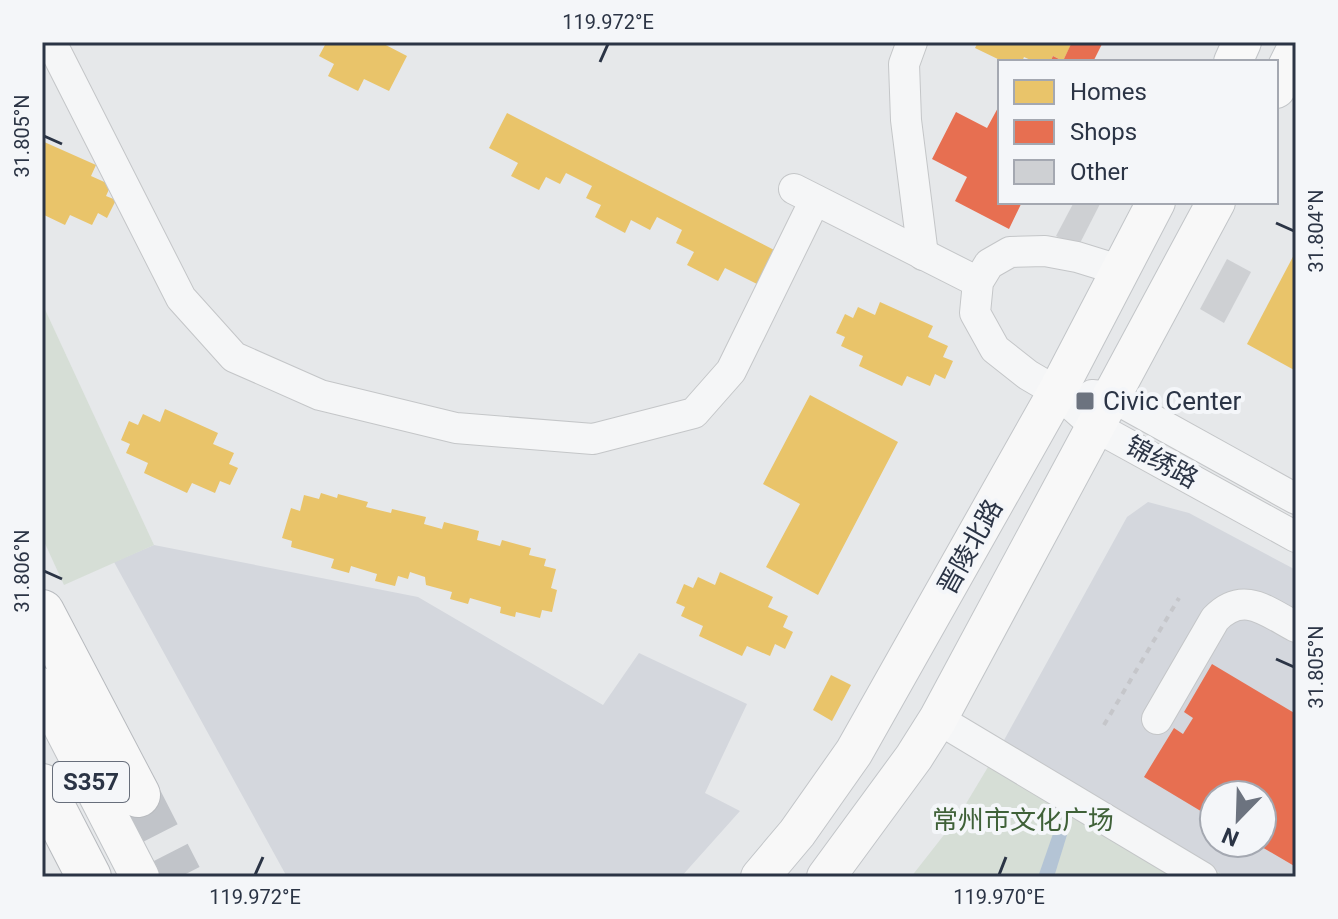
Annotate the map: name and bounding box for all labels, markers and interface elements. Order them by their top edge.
text: 119.972°E [562,10,654,34]
legend [998,60,1278,204]
text: Homes [1070,78,1147,106]
text: 31.805°N [10,94,34,178]
text: Shops [1070,118,1137,146]
text: Other [1070,158,1128,186]
text: 31.804°N [1304,189,1328,273]
place label: Civic Center [1103,386,1242,416]
marker: Civic Center [1074,390,1096,412]
street label: 锦绣路 [1121,430,1203,494]
street label: 晋陵北路 [932,494,1008,600]
text: 31.806°N [10,529,34,613]
text: 31.805°N [1304,625,1328,709]
road number: S357 [53,762,129,802]
north arrow [1198,779,1278,859]
park label: 常州市文化广场 [932,805,1114,835]
text: N [1218,822,1242,851]
text: 119.972°E [209,885,301,909]
text: 119.970°E [953,885,1045,909]

